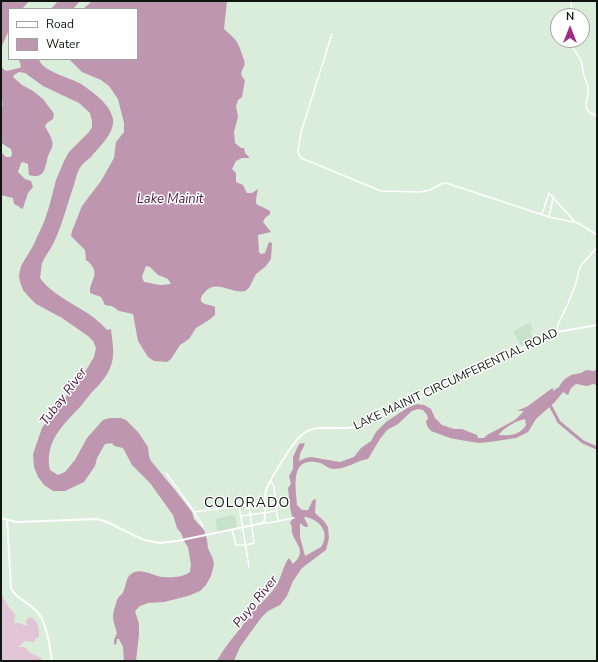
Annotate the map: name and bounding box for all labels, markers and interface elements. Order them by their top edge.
legend [8,8,138,60]
north arrow [550,8,590,48]
text: N [566,9,574,24]
text: Road [46,16,74,32]
text: Water [46,36,80,52]
water label: Lake Mainit [137,192,203,208]
street label: LAKE MAINIT CIRCUMFERENTIAL ROAD [351,326,561,434]
water label: Tubay River [37,365,91,429]
district label: COLORADO [204,496,290,512]
water label: Puyo River [230,573,282,631]

